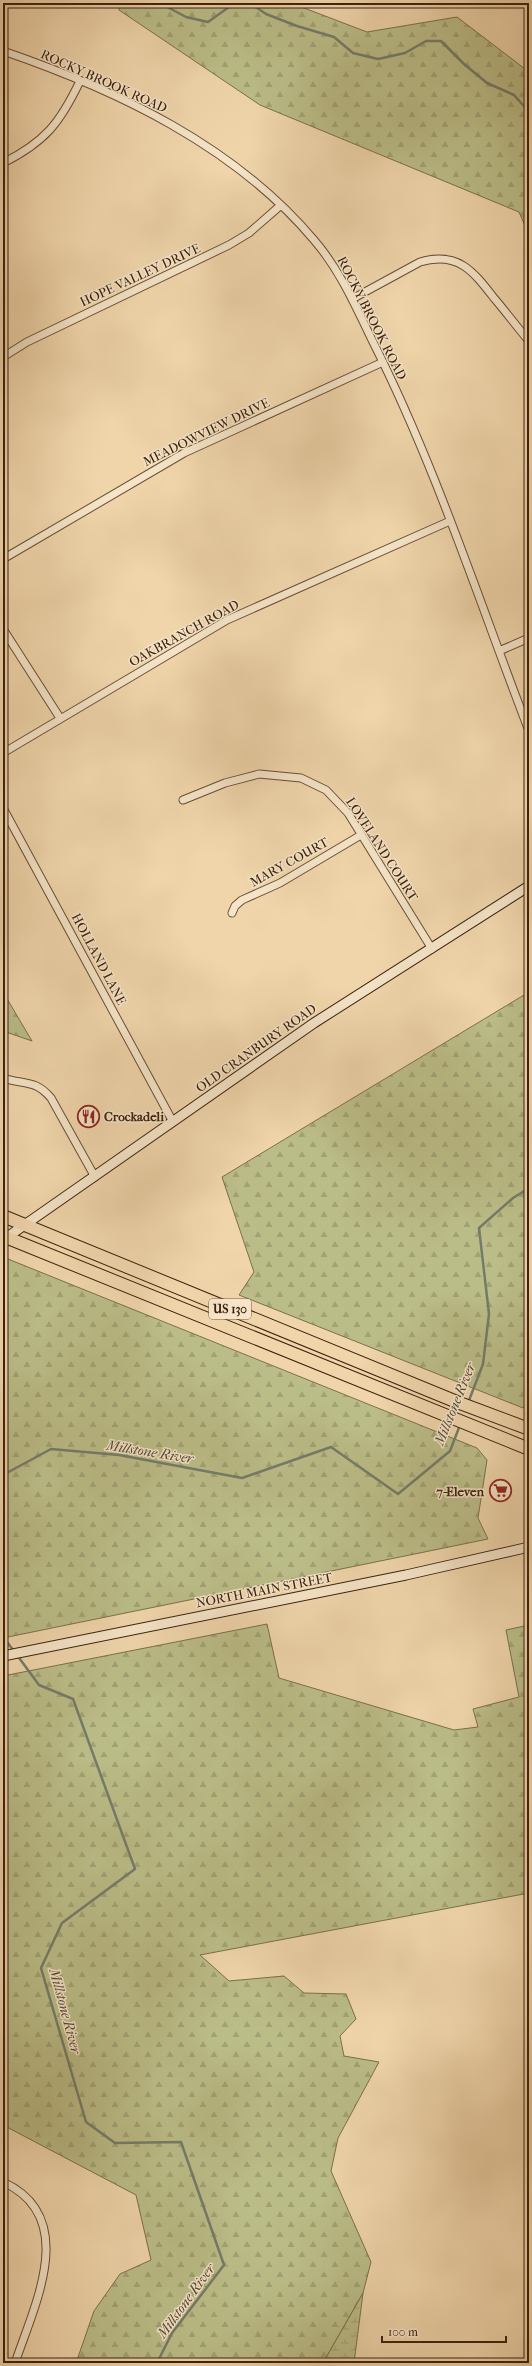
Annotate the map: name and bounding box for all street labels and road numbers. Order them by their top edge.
street label: ROCKY BROOK ROAD [39,46,169,116]
street label: HOPE VALLEY DRIVE [78,241,203,309]
street label: ROCKY BROOK ROAD [334,254,410,382]
street label: MEADOWVIEW DRIVE [140,395,272,469]
street label: OAKBRANCH ROAD [126,597,242,669]
street label: LOVELAND COURT [343,795,421,904]
street label: MARY COURT [247,834,331,890]
street label: HOLLAND LANE [69,911,129,1007]
street label: OLD CRANBURY ROAD [193,1001,319,1095]
road number: US 130 [209,1299,251,1319]
street label: NORTH MAIN STREET [195,1569,334,1611]

